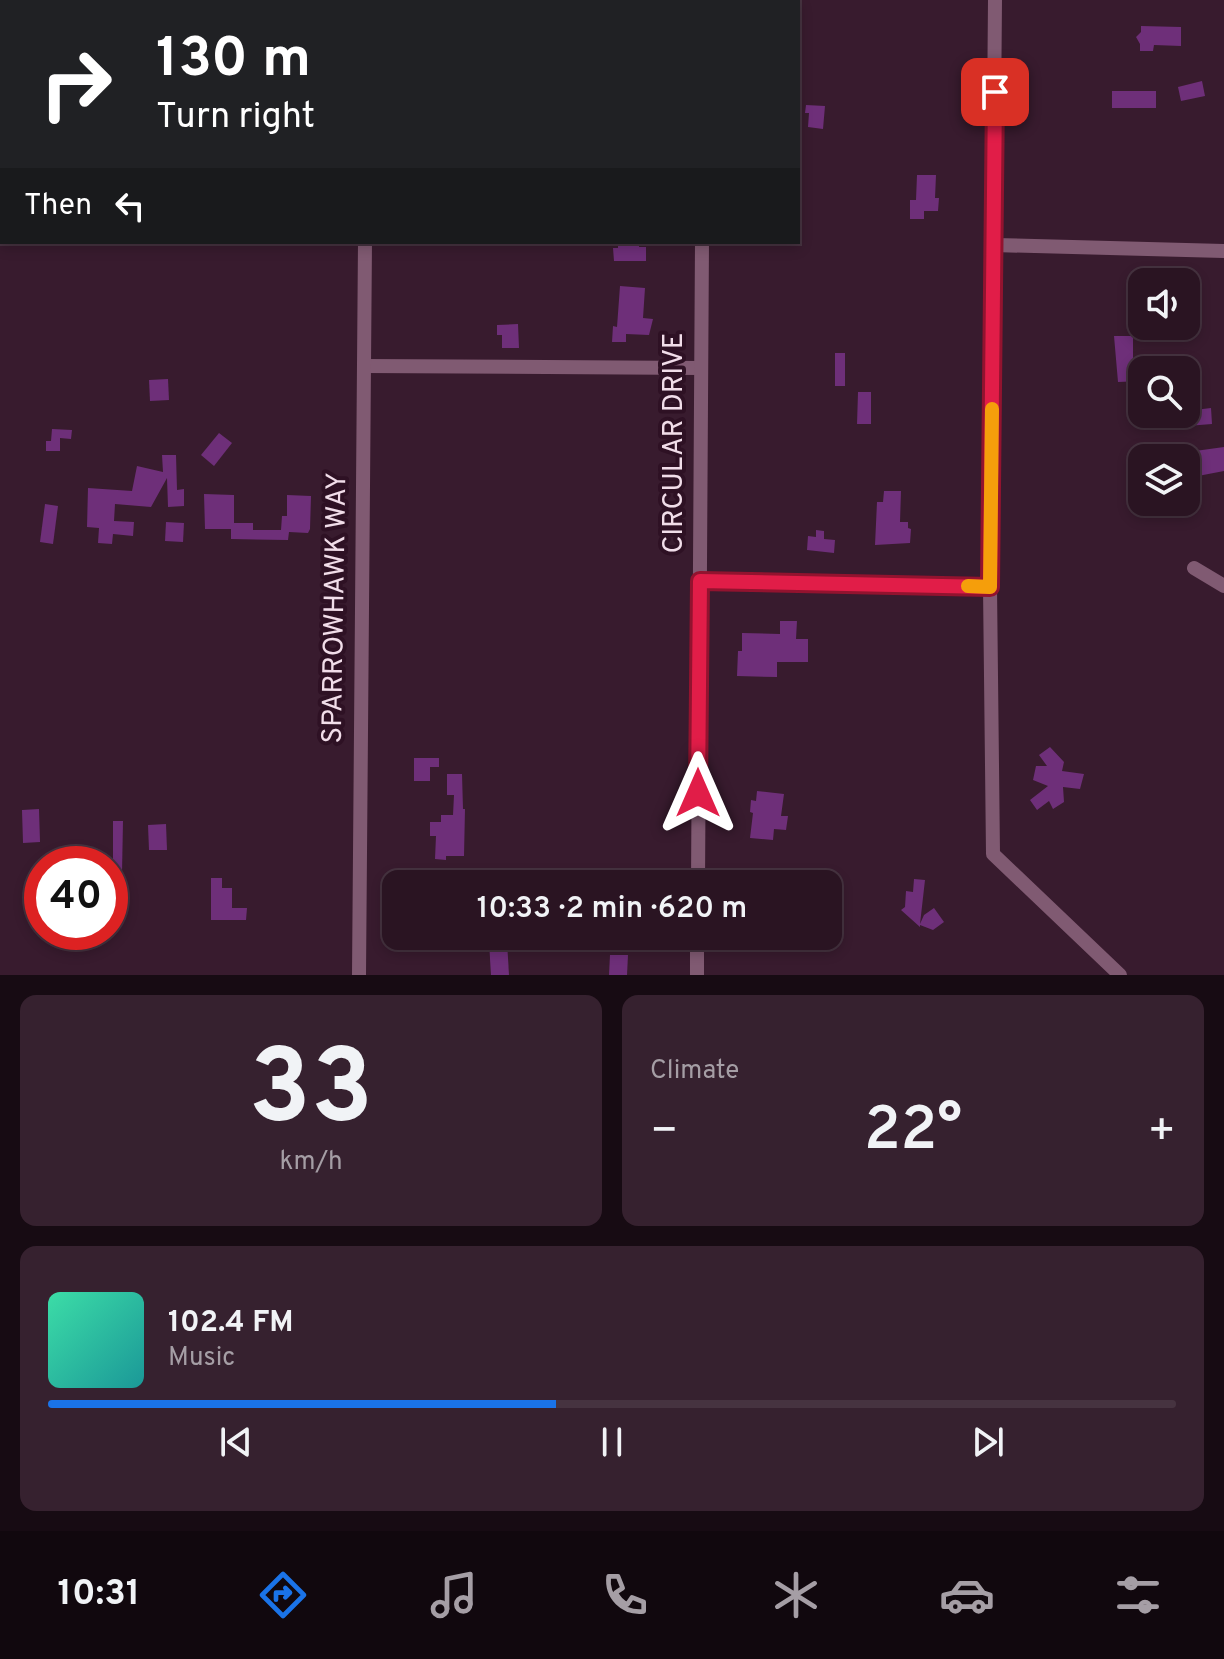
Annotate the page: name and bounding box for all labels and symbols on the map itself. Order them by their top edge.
pin [961,58,1029,126]
street label: CIRCULAR DRIVE [657,332,693,554]
street label: SPARROWHAWK WAY [316,472,356,744]
position arrow [656,751,740,835]
speed limit sign: 40 [24,846,128,950]

